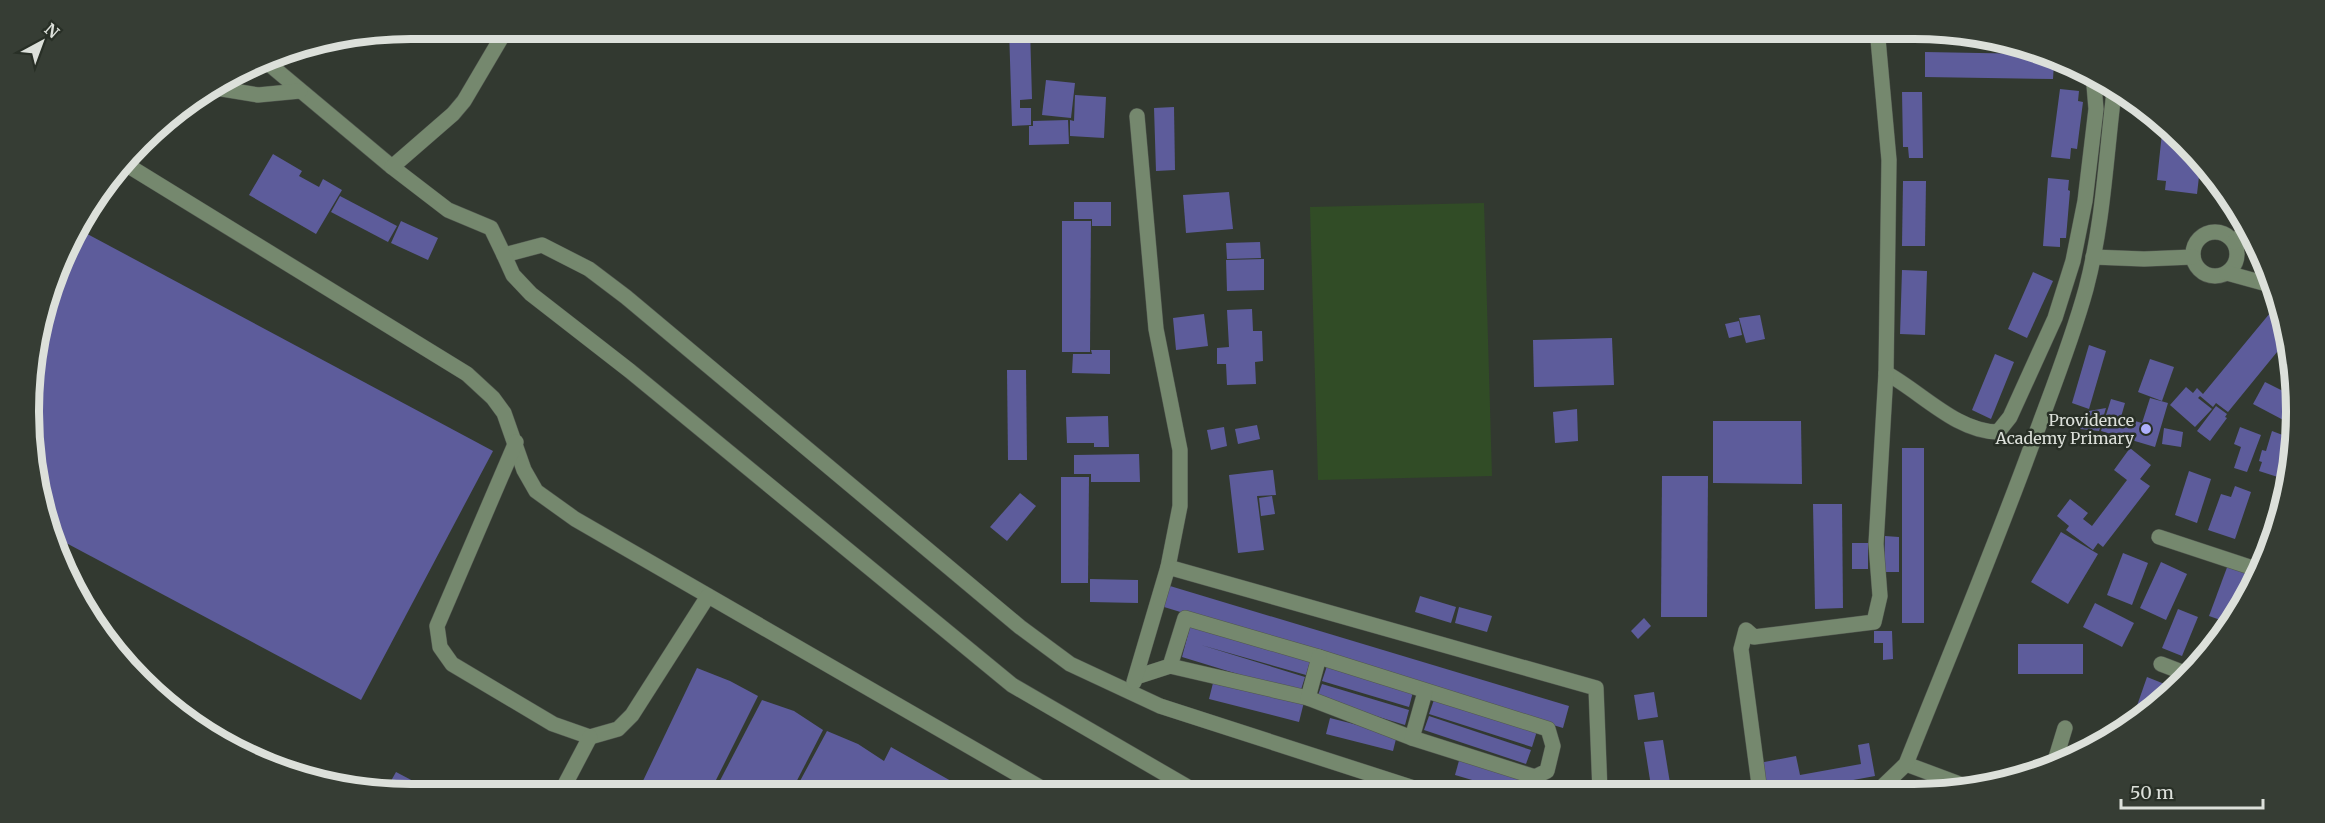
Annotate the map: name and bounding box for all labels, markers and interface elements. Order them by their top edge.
north arrow [12,12,72,72]
text: N [41,19,63,43]
place label: Providence Academy Primary [1995,410,2135,448]
marker: Providence Academy Primary [2139,422,2153,436]
scale bar [2121,772,2264,810]
text: 50 m [2130,781,2174,804]

